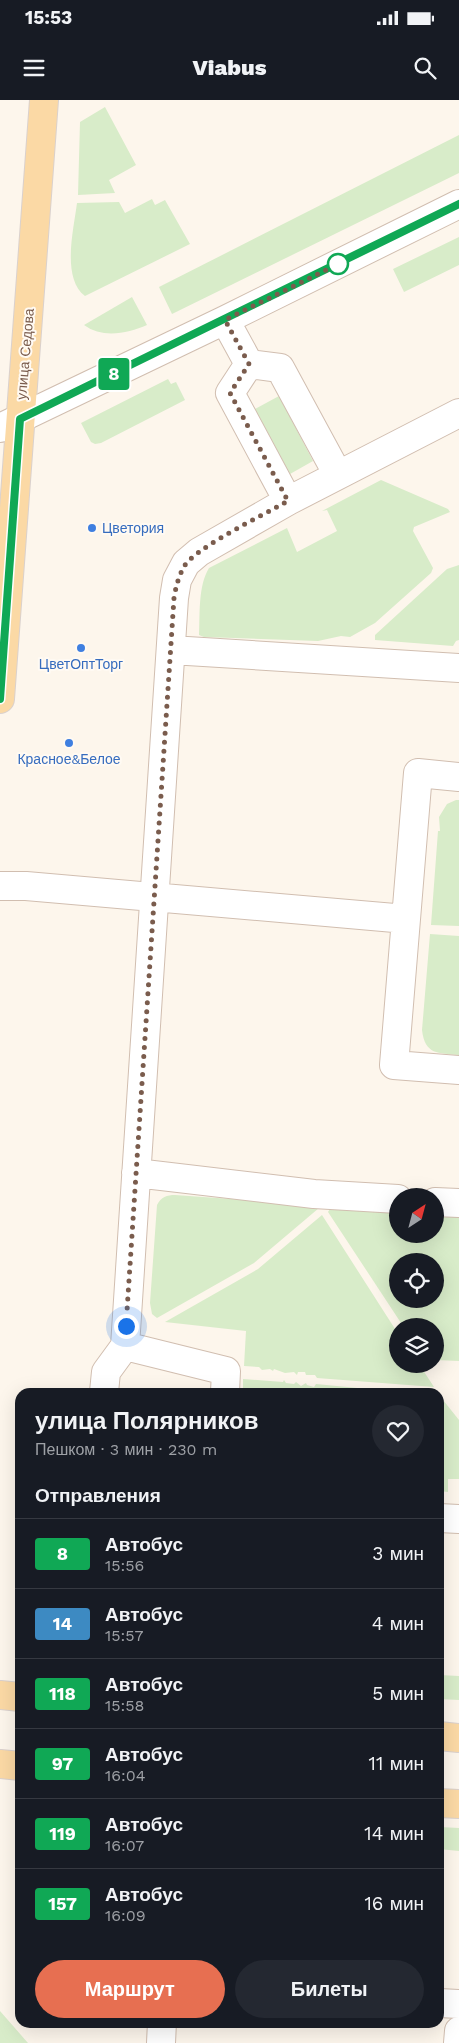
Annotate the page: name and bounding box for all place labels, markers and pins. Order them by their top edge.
unlabelled marker [327,253,349,275]
place label: Цветория [102,520,164,536]
marker: Цветория [86,522,98,534]
marker: ЦветОптТорг [75,642,87,654]
place label: ЦветОптТорг [39,656,123,672]
marker: Красное&Белое [63,737,75,749]
place label: Красное&Белое [17,751,121,767]

